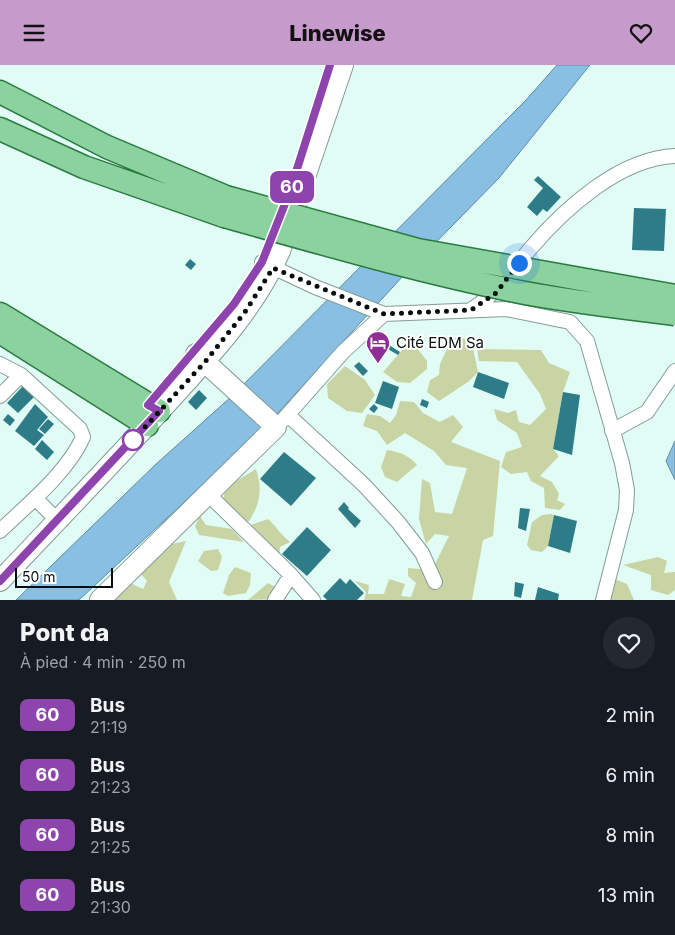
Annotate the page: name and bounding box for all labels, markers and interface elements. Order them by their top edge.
icon: menu [20,19,48,47]
icon: heart [627,19,655,47]
text: Linewise [289,20,386,46]
line badge: 60 [270,171,314,203]
text: 60 [280,176,304,197]
your location [507,251,532,276]
hotel icon: Cité EDM Sa [365,330,391,364]
place label: Cité EDM Sa [396,333,484,352]
unlabelled marker [122,429,144,451]
scale bar [15,565,112,588]
text: 50 m [22,568,56,585]
button: heart [603,617,655,669]
text: Pont da [20,618,109,647]
text: À pied · 4 min · 250 m [20,652,186,672]
text: Bus [90,694,125,717]
text: 60 [36,704,59,725]
text: 2 min [606,704,655,727]
text: 21:19 [90,717,127,737]
text: Bus [90,754,125,777]
text: 60 [36,764,59,785]
text: 6 min [605,764,655,787]
text: 21:23 [90,777,131,797]
text: Bus [90,814,125,837]
text: 60 [36,824,59,845]
text: 8 min [605,824,655,847]
text: 21:25 [90,837,130,857]
text: Bus [90,874,125,897]
text: 60 [36,884,59,905]
text: 13 min [598,884,655,907]
text: 21:30 [90,897,131,917]

